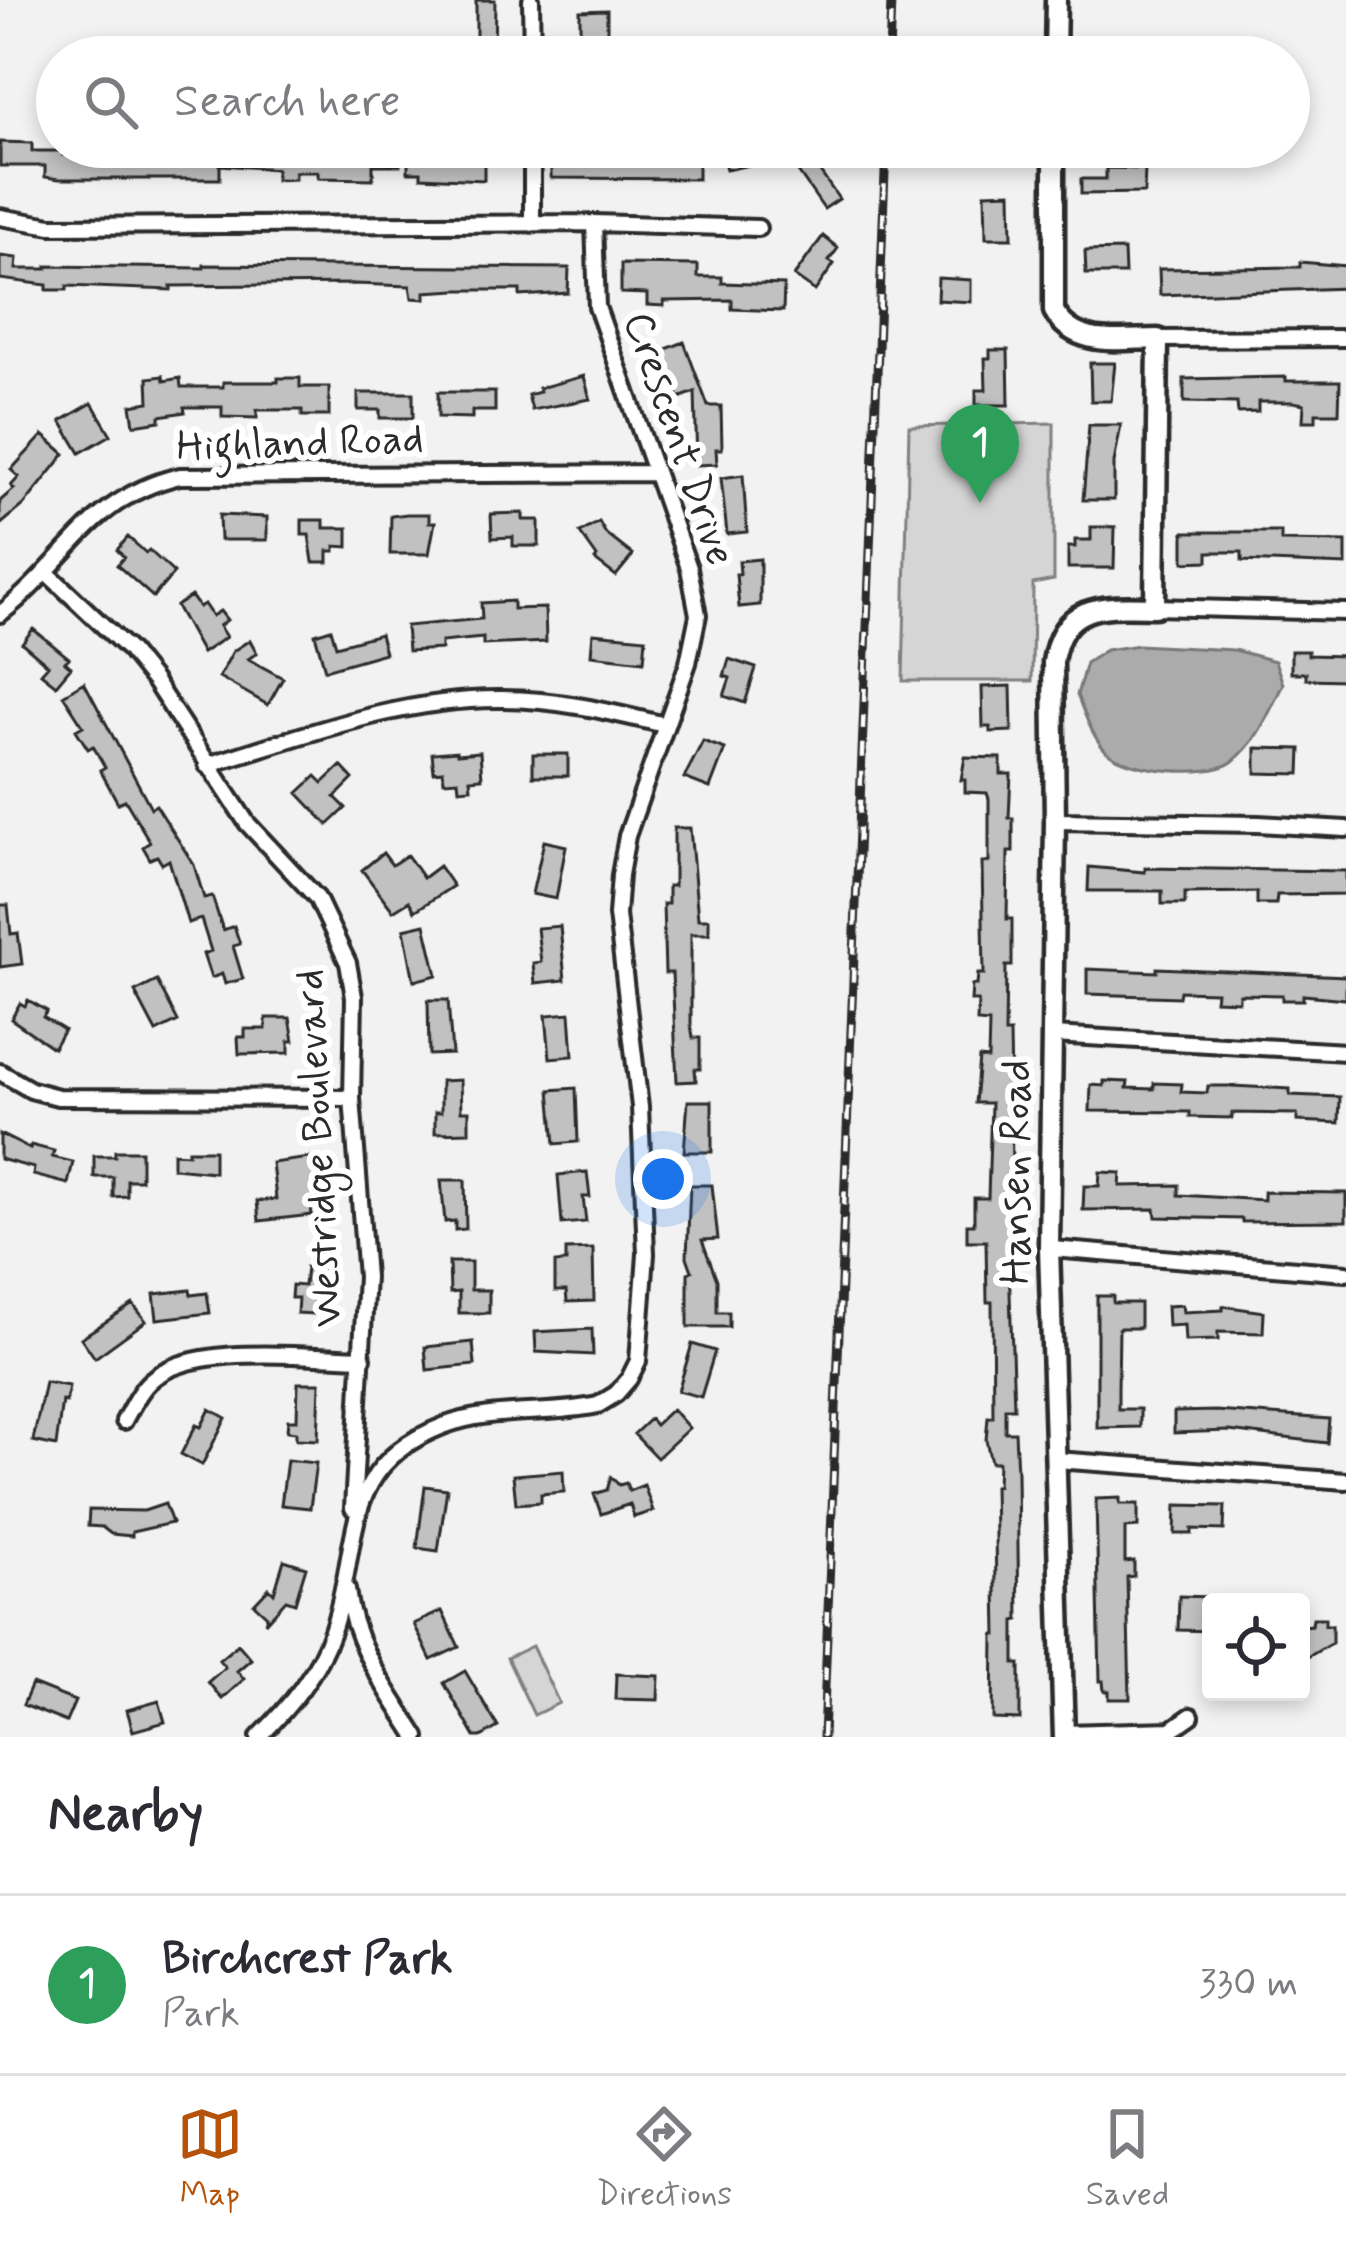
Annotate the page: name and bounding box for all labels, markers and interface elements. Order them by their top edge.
search box [36,36,1310,168]
icon: search [78,69,144,135]
text: Search here [174,73,401,132]
street label: Crescent Drive [609,305,747,573]
pin: 1 [941,404,1019,503]
street label: Highland Road [176,412,425,480]
street label: Westridge Boulevard [283,968,360,1328]
street label: Hansen Road [990,1060,1045,1284]
your location [633,1149,693,1209]
map controls [1202,1593,1310,1701]
button: locate [1202,1593,1310,1701]
text: Nearby [48,1782,203,1848]
text: Birchcrest Park [162,1930,452,1989]
text: 1 [78,1959,96,2010]
text: 330 m [1199,1959,1298,2010]
text: Park [162,1989,240,2040]
tab: Map [177,2101,243,2217]
tab: Directions [596,2101,732,2217]
tab: Saved [1086,2101,1169,2217]

